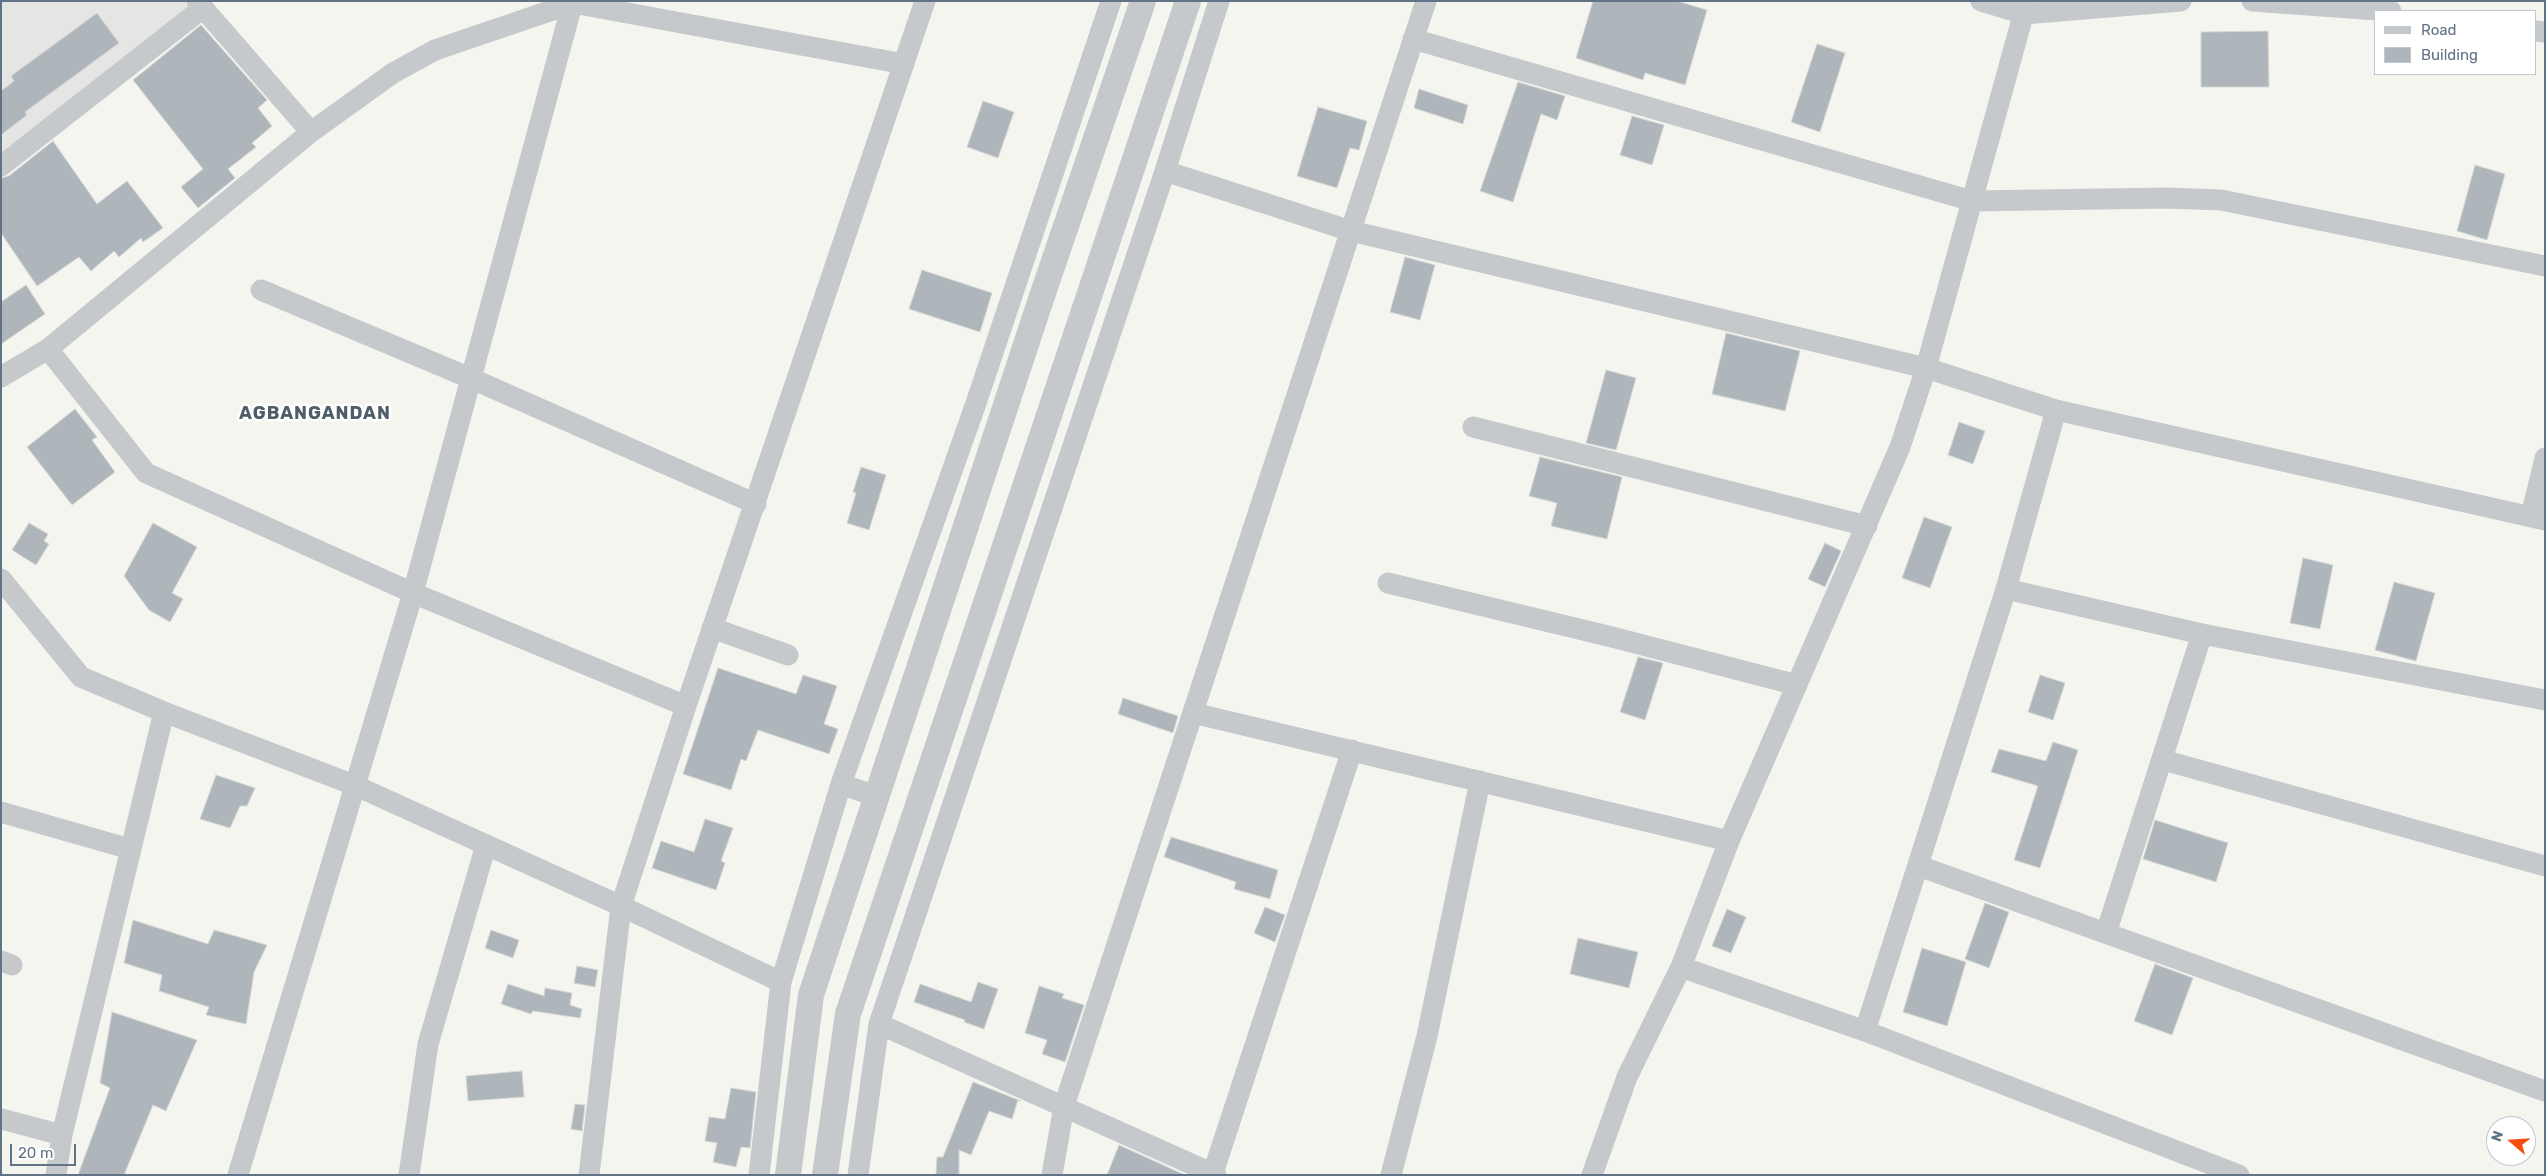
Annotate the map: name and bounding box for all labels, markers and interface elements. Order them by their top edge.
legend [2374,10,2536,75]
text: Road [2421,21,2457,39]
text: Building [2421,46,2478,64]
district label: AGBANGANDAN [238,403,392,425]
north arrow [2486,1116,2536,1166]
text: N [2488,1129,2507,1144]
scale bar [12,1134,79,1166]
text: 20 m [18,1144,53,1162]

